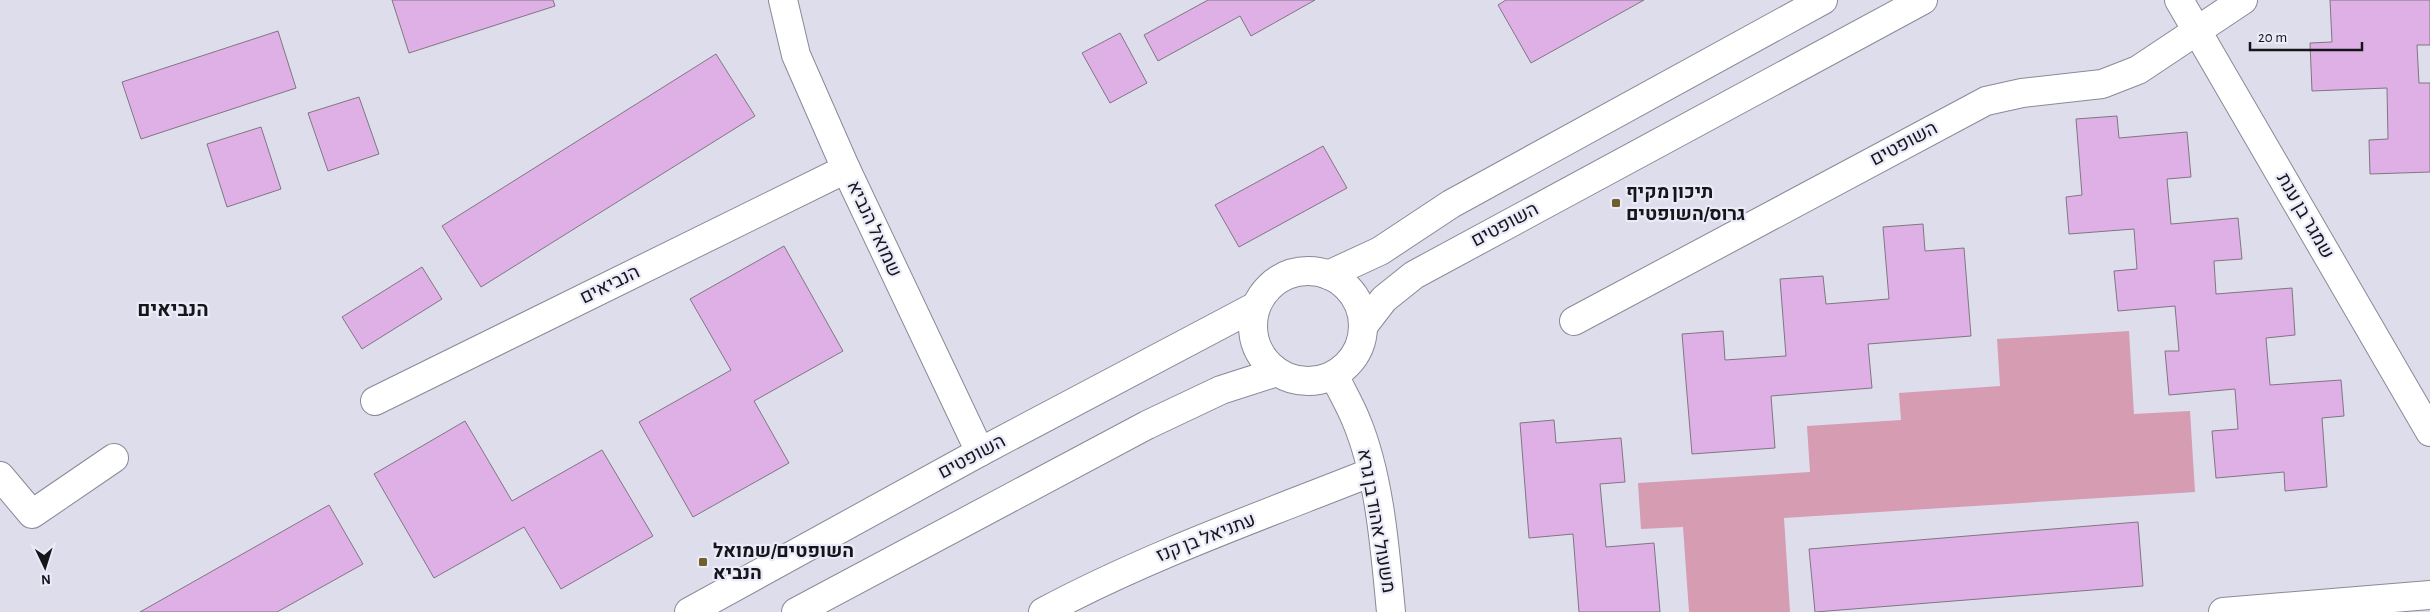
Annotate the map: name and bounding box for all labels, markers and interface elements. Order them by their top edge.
scale bar [2250,20,2362,52]
text: 20 m [2258,30,2287,45]
street label: השופטים [1867,118,1941,170]
street label: שמגר בן ענת [2273,170,2337,262]
street label: שמואל הנביא [843,178,905,280]
place label: תיכון מקיף גרוס/השופטים [1626,183,1745,224]
marker: תיכון מקיף גרוס/השופטים [1610,197,1622,209]
street label: השופטים [1468,199,1542,251]
street label: הנביאים [577,262,643,308]
district label: הנביאים [137,300,209,320]
street label: השופטים [935,431,1009,483]
street label: משעול אהוד בן גרא [1354,447,1398,595]
street label: עתניאל בן קנז [1154,510,1258,566]
north arrow [20,542,70,592]
place label: השופטים/שמואל הנביא [713,542,854,583]
marker: השופטים/שמואל הנביא [697,556,709,568]
text: N [40,572,51,586]

